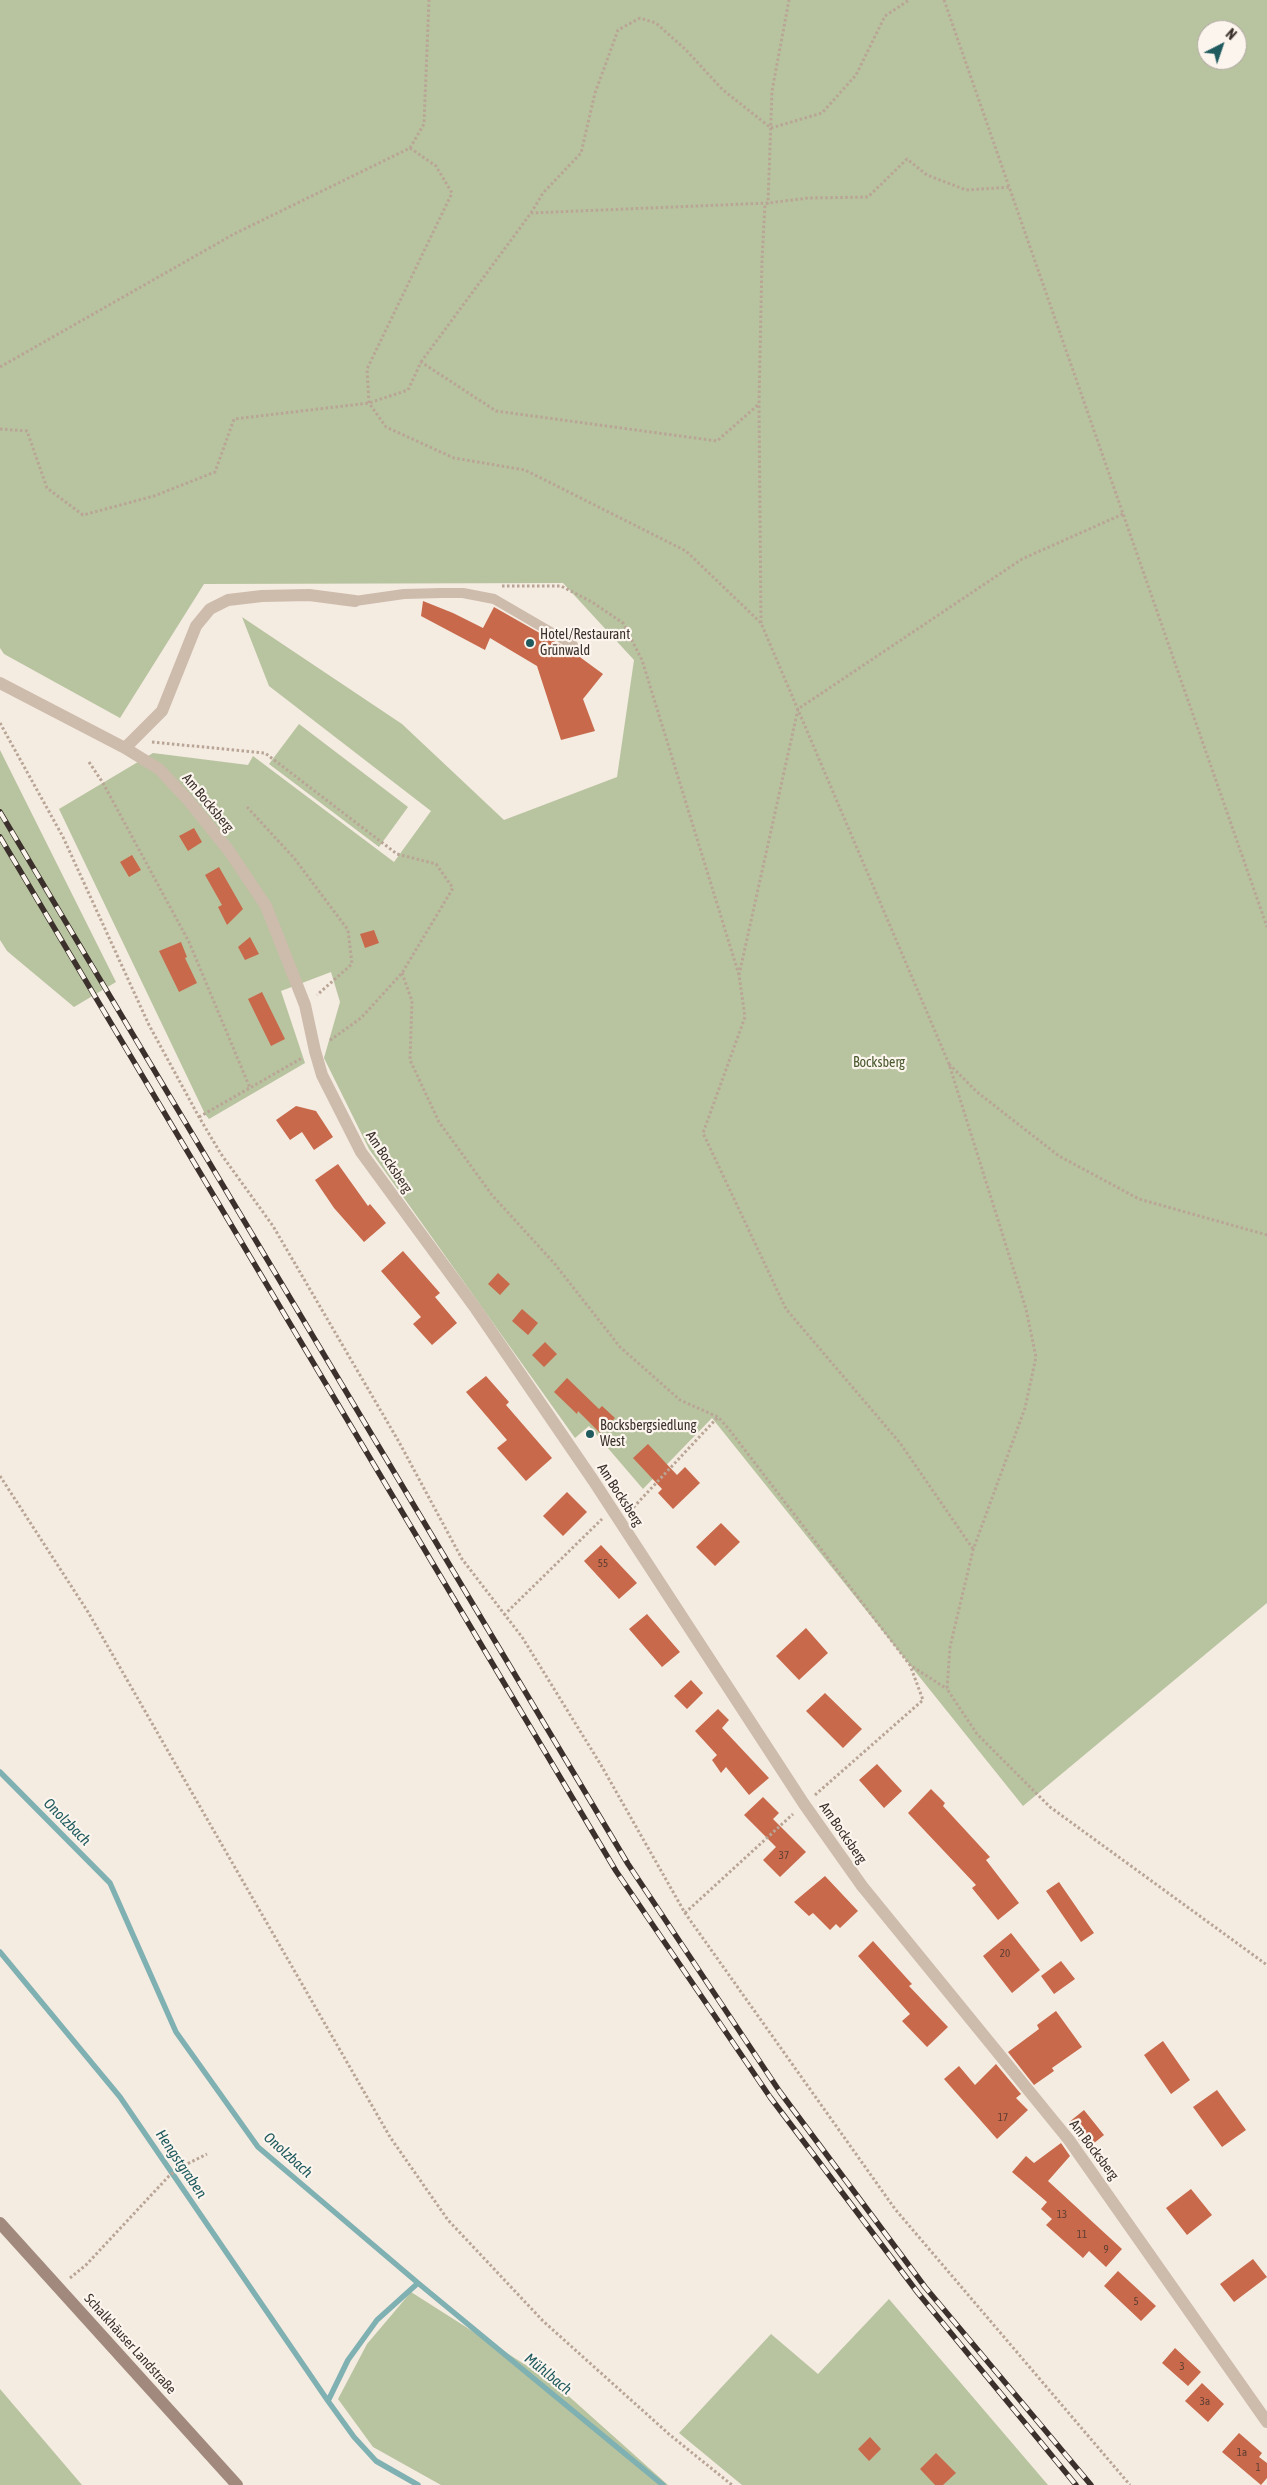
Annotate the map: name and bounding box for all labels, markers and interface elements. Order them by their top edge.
north arrow [1197,20,1247,70]
text: N [1223,26,1240,43]
place label: Hotel/Restaurant Grünwald [540,627,630,660]
marker: Hotel/Restaurant Grünwald [524,637,536,649]
street label: Am Bocksberg [179,770,237,836]
park label: Bocksberg [853,1055,905,1071]
street label: Am Bocksberg [362,1128,416,1196]
place label: Bocksbergsiedlung West [600,1418,697,1450]
marker: Bocksbergsiedlung West [584,1428,596,1440]
street label: Am Bocksberg [594,1461,646,1529]
house number: 55 [598,1557,608,1571]
water label: Onolzbach [40,1795,94,1849]
street label: Am Bocksberg [816,1799,870,1867]
house number: 37 [779,1849,789,1863]
house number: 20 [1000,1947,1010,1961]
house number: 17 [998,2111,1008,2125]
street label: Am Bocksberg [1066,2117,1122,2183]
water label: Hengstgraben [152,2126,210,2202]
water label: Onolzbach [260,2128,316,2182]
house number: 13 [1057,2208,1067,2222]
house number: 11 [1077,2228,1087,2242]
house number: 9 [1103,2243,1109,2257]
street label: Schalkhäuser Landstraße [81,2290,179,2398]
house number: 5 [1133,2295,1139,2309]
water label: Mühlbach [521,2350,575,2398]
house number: 3 [1179,2360,1185,2374]
house number: 3a [1200,2395,1210,2409]
house number: 1a [1237,2446,1247,2460]
house number: 1 [1255,2461,1261,2475]

